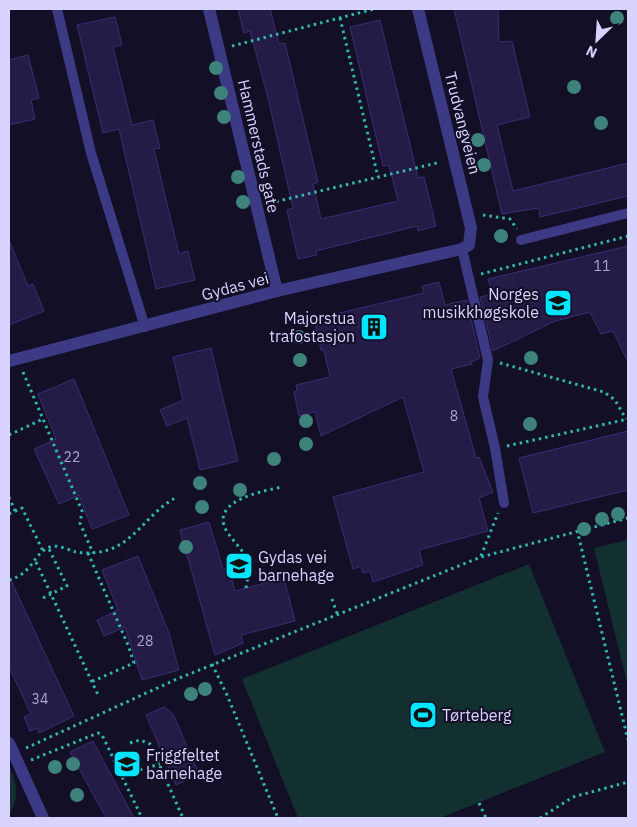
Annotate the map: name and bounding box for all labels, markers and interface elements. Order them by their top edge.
north arrow [572,15,622,65]
text: N [583,41,600,62]
street label: Trudvangveien [441,70,485,176]
street label: Hammerstads gate [234,77,284,215]
house number: 11 [594,257,610,275]
street label: Gydas vei [199,267,271,305]
place label: Norges musikkhøgskole [423,284,539,322]
school or university icon: Norges musikkhøgskole [543,288,573,318]
place label: Majorstua trafostasjon [269,308,355,346]
building icon: Majorstua trafostasjon [359,312,389,342]
house number: 8 [450,407,458,425]
house number: 22 [64,448,80,466]
place label: Gydas vei barnehage [258,547,335,585]
school or university icon: Gydas vei barnehage [224,551,254,581]
house number: 28 [137,632,153,650]
house number: 34 [32,690,48,708]
sports icon: Tørteberg [408,700,438,730]
place label: Tørteberg [442,705,512,725]
place label: Friggfeltet barnehage [146,745,223,783]
school or university icon: Friggfeltet barnehage [112,749,142,779]

